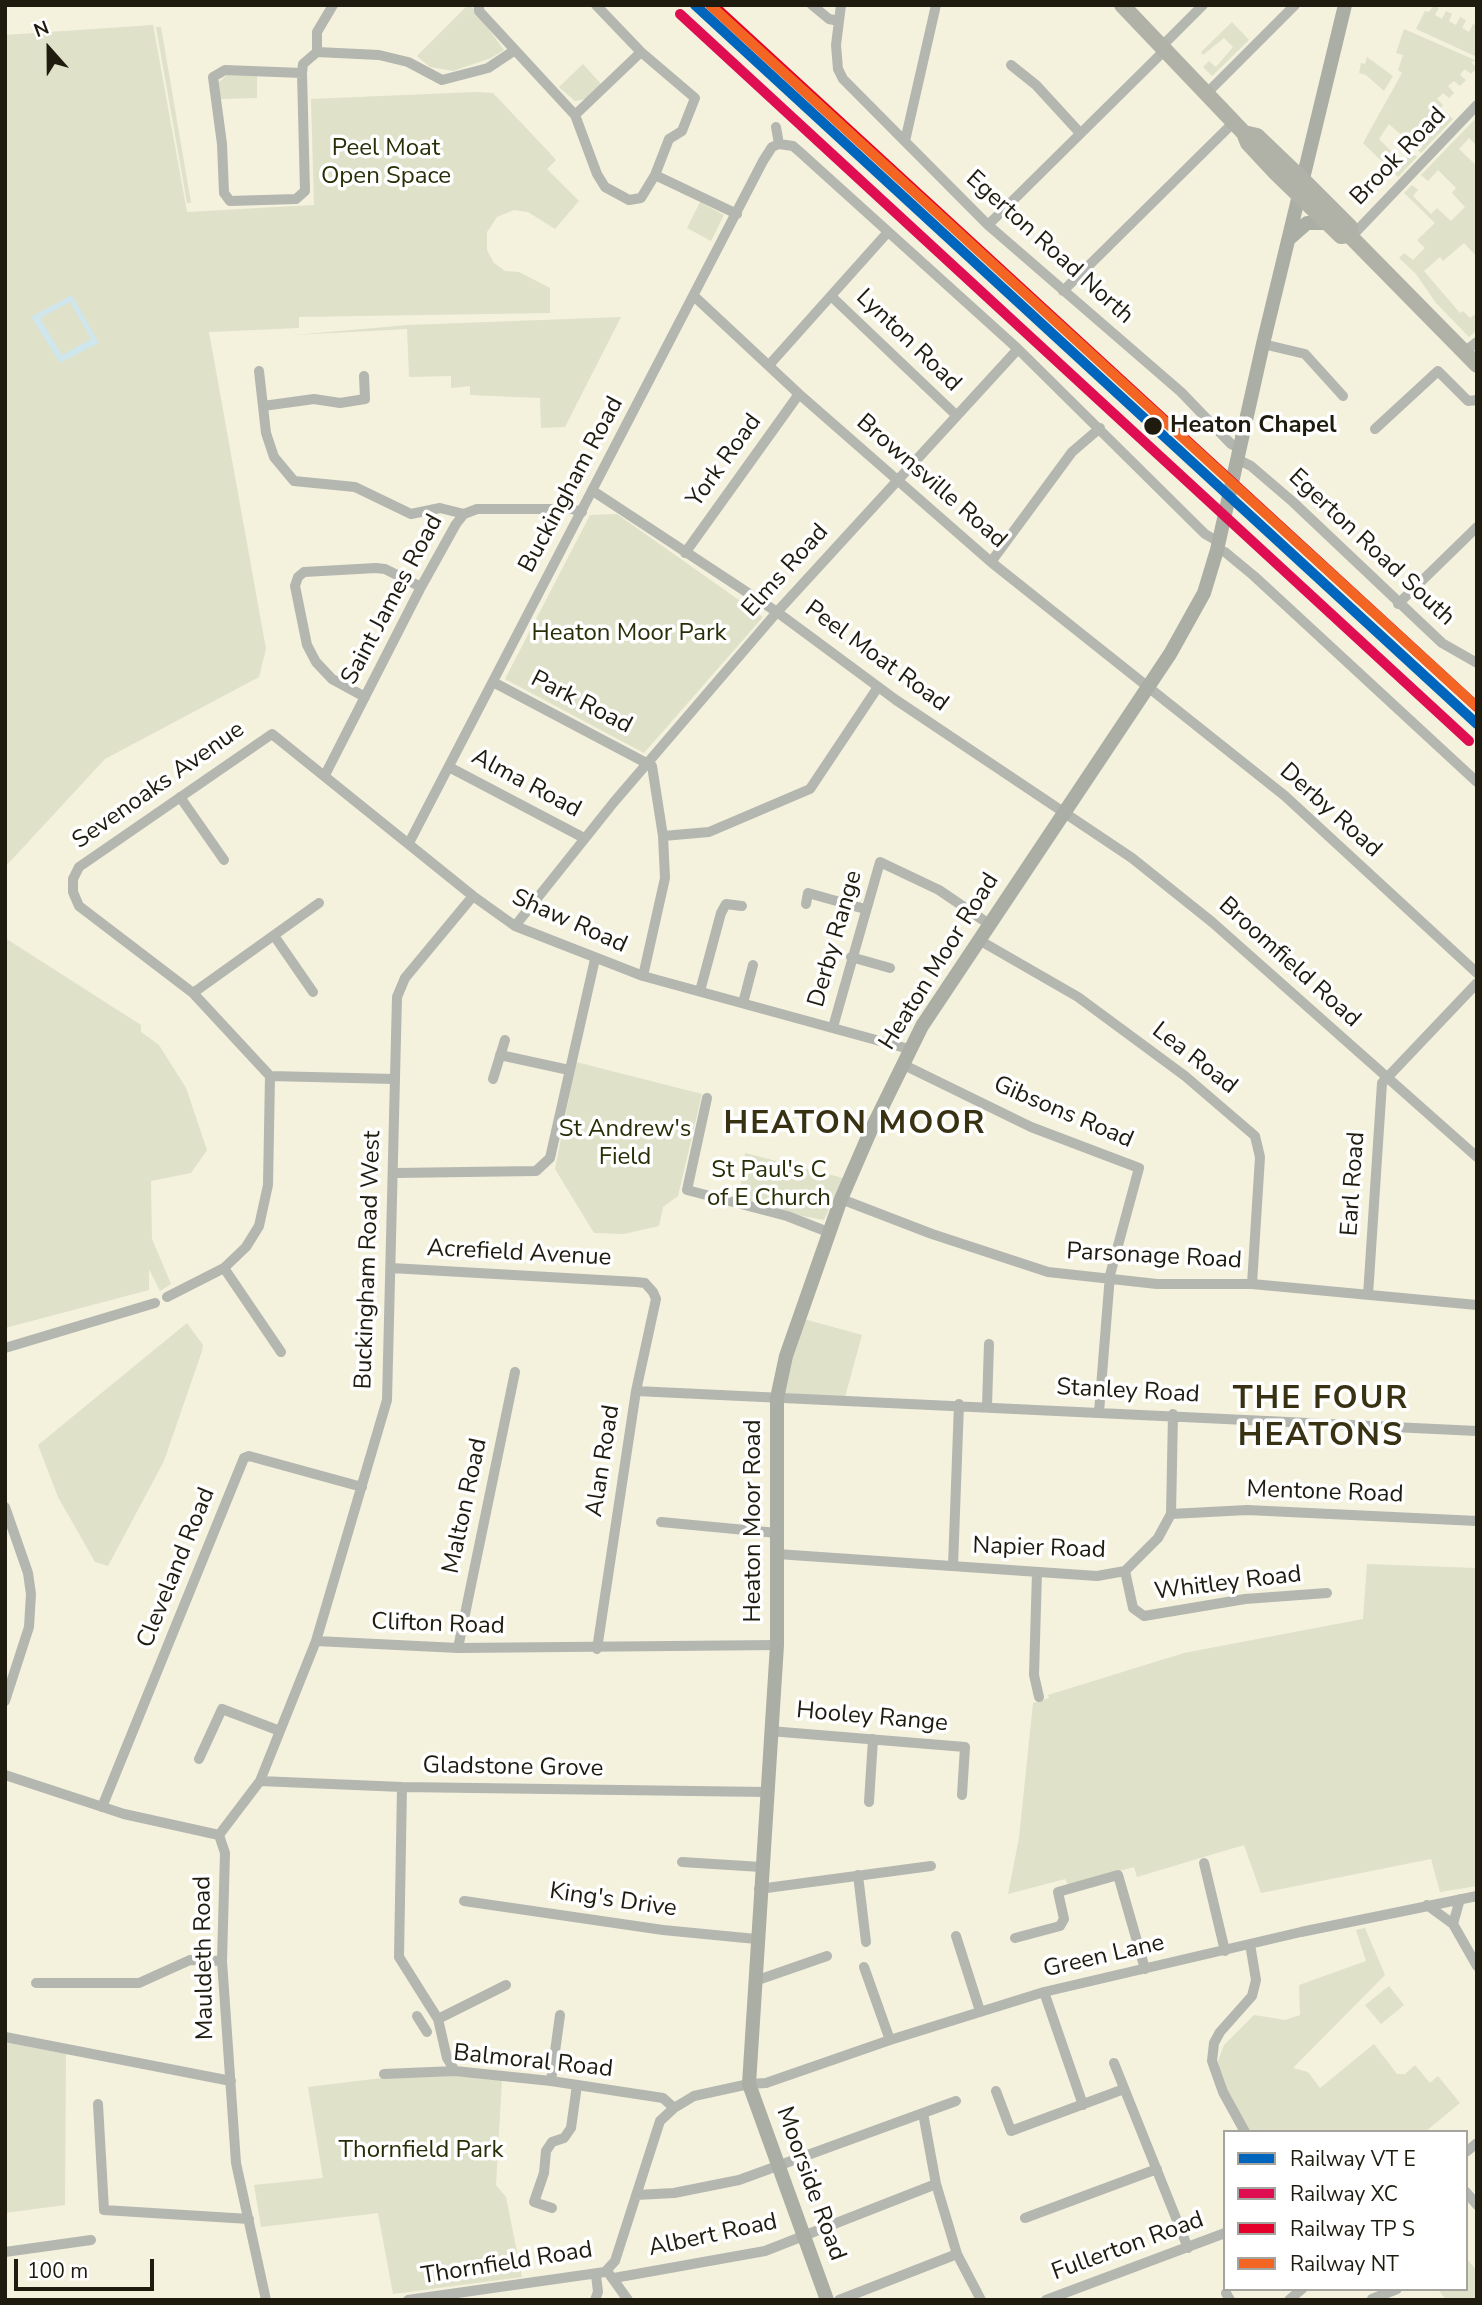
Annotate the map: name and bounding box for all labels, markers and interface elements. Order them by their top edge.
north arrow [14,14,84,84]
text: N [30,15,53,44]
street label: Brook Road [1345,102,1453,212]
park label: Peel Moat Open Space [321,135,451,191]
street label: Egerton Road North [959,165,1139,331]
street label: Lynton Road [849,284,967,398]
street label: Buckingham Road [514,392,630,578]
street label: York Road [682,409,768,513]
street label: Brownsville Road [850,409,1012,555]
place label: Heaton Chapel [1170,412,1337,440]
marker: Heaton Chapel [1142,415,1164,437]
street label: Egerton Road South [1282,463,1460,633]
street label: Saint James Road [336,510,450,690]
street label: Elms Road [737,519,835,623]
street label: Peel Moat Road [799,595,953,719]
park label: Heaton Moor Park [531,620,727,648]
street label: Park Road [525,665,637,741]
street label: Sevenoaks Avenue [68,716,250,856]
street label: Alma Road [466,743,586,825]
street label: Derby Road [1273,758,1387,864]
street label: Derby Range [803,867,869,1011]
street label: Heaton Moor Road [874,868,1006,1056]
street label: Shaw Road [507,884,631,960]
street label: Broomfield Road [1212,892,1366,1034]
street label: Lea Road [1146,1017,1242,1101]
street label: Gibsons Road [989,1071,1137,1155]
district label: HEATON MOOR [725,1106,985,1144]
park label: St Andrew's Field [559,1116,691,1172]
street label: Buckingham Road West [350,1130,388,1390]
street label: Earl Road [1336,1131,1372,1237]
park label: St Paul's C of E Church [707,1157,831,1213]
street label: Acrefield Avenue [426,1235,612,1273]
street label: Parsonage Road [1065,1238,1243,1276]
street label: Stanley Road [1056,1374,1200,1410]
district label: THE FOUR HEATONS [1234,1381,1408,1456]
street label: Alan Road [581,1403,627,1519]
street label: Heaton Moor Road [740,1420,768,1622]
street label: Malton Road [438,1436,494,1576]
street label: Mentone Road [1246,1476,1404,1510]
street label: Cleveland Road [132,1484,222,1652]
street label: Napier Road [972,1532,1106,1566]
street label: Whitley Road [1153,1561,1303,1607]
street label: Clifton Road [371,1608,505,1642]
street label: Hooley Range [795,1697,949,1739]
street label: Gladstone Grove [422,1752,604,1784]
street label: Mauldeth Road [189,1876,221,2040]
street label: King's Drive [548,1878,678,1924]
street label: Green Lane [1041,1929,1167,1985]
street label: Balmoral Road [452,2039,614,2085]
street label: Moorside Road [769,2103,851,2265]
legend [1223,2130,1468,2291]
park label: Thornfield Park [339,2137,503,2165]
text: Railway VT E [1290,2145,1416,2173]
text: Railway XC [1290,2180,1398,2208]
street label: Fullerton Road [1048,2206,1208,2288]
street label: Albert Road [646,2208,780,2264]
text: Railway TP S [1290,2215,1415,2243]
street label: Thornfield Road [419,2236,595,2292]
scale bar [18,2246,158,2290]
text: Railway NT [1290,2250,1399,2278]
text: 100 m [27,2257,88,2285]

